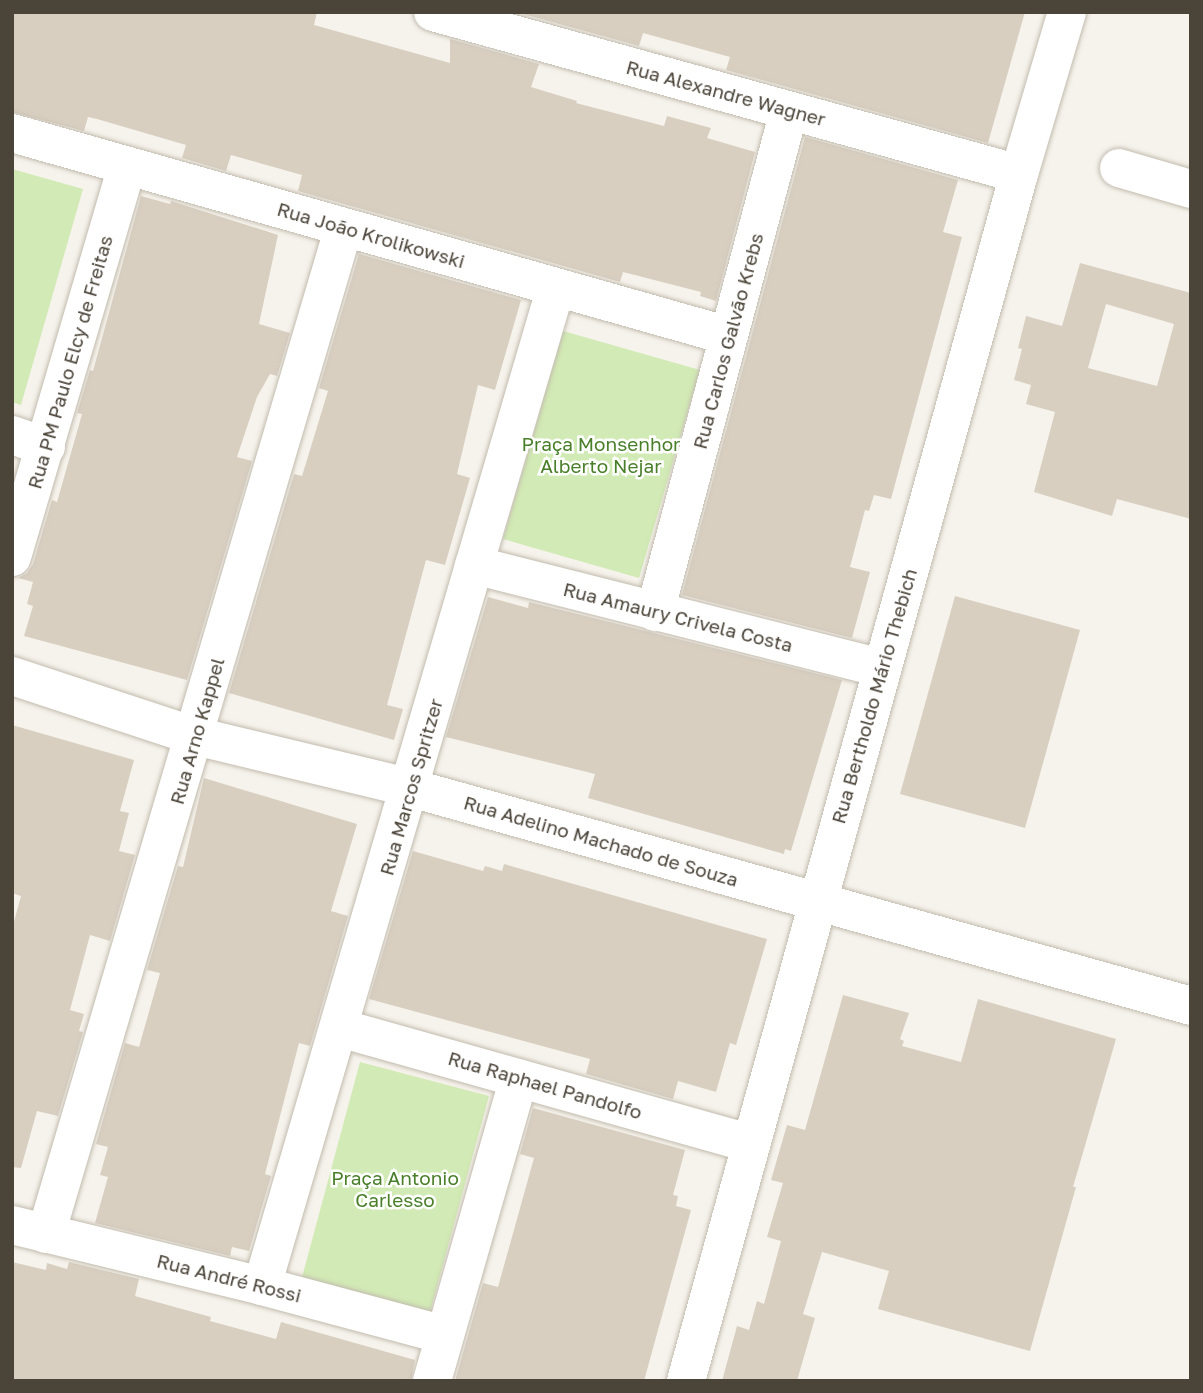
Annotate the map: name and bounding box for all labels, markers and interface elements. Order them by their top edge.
street label: Rua Alexandre Wagner [624,55,828,131]
street label: Rua João Krolikowski [275,197,467,273]
street label: Rua Carlos Galvão Krebs [688,230,768,452]
street label: Rua PM Paulo Elcy de Freitas [23,232,117,492]
park label: Praça Monsenhor Alberto Nejar [522,433,680,477]
street label: Rua Bertholdo Mário Thebich [827,566,921,826]
street label: Rua Amaury Crivela Costa [561,577,795,657]
street label: Rua Arno Kappel [165,655,229,807]
street label: Rua Marcos Spritzer [375,696,447,878]
street label: Rua Adelino Machado de Souza [461,791,741,891]
street label: Rua Raphael Pandolfo [445,1046,645,1124]
park label: Praça Antonio Carlesso [331,1167,459,1211]
street label: Rua André Rossi [154,1249,304,1307]

